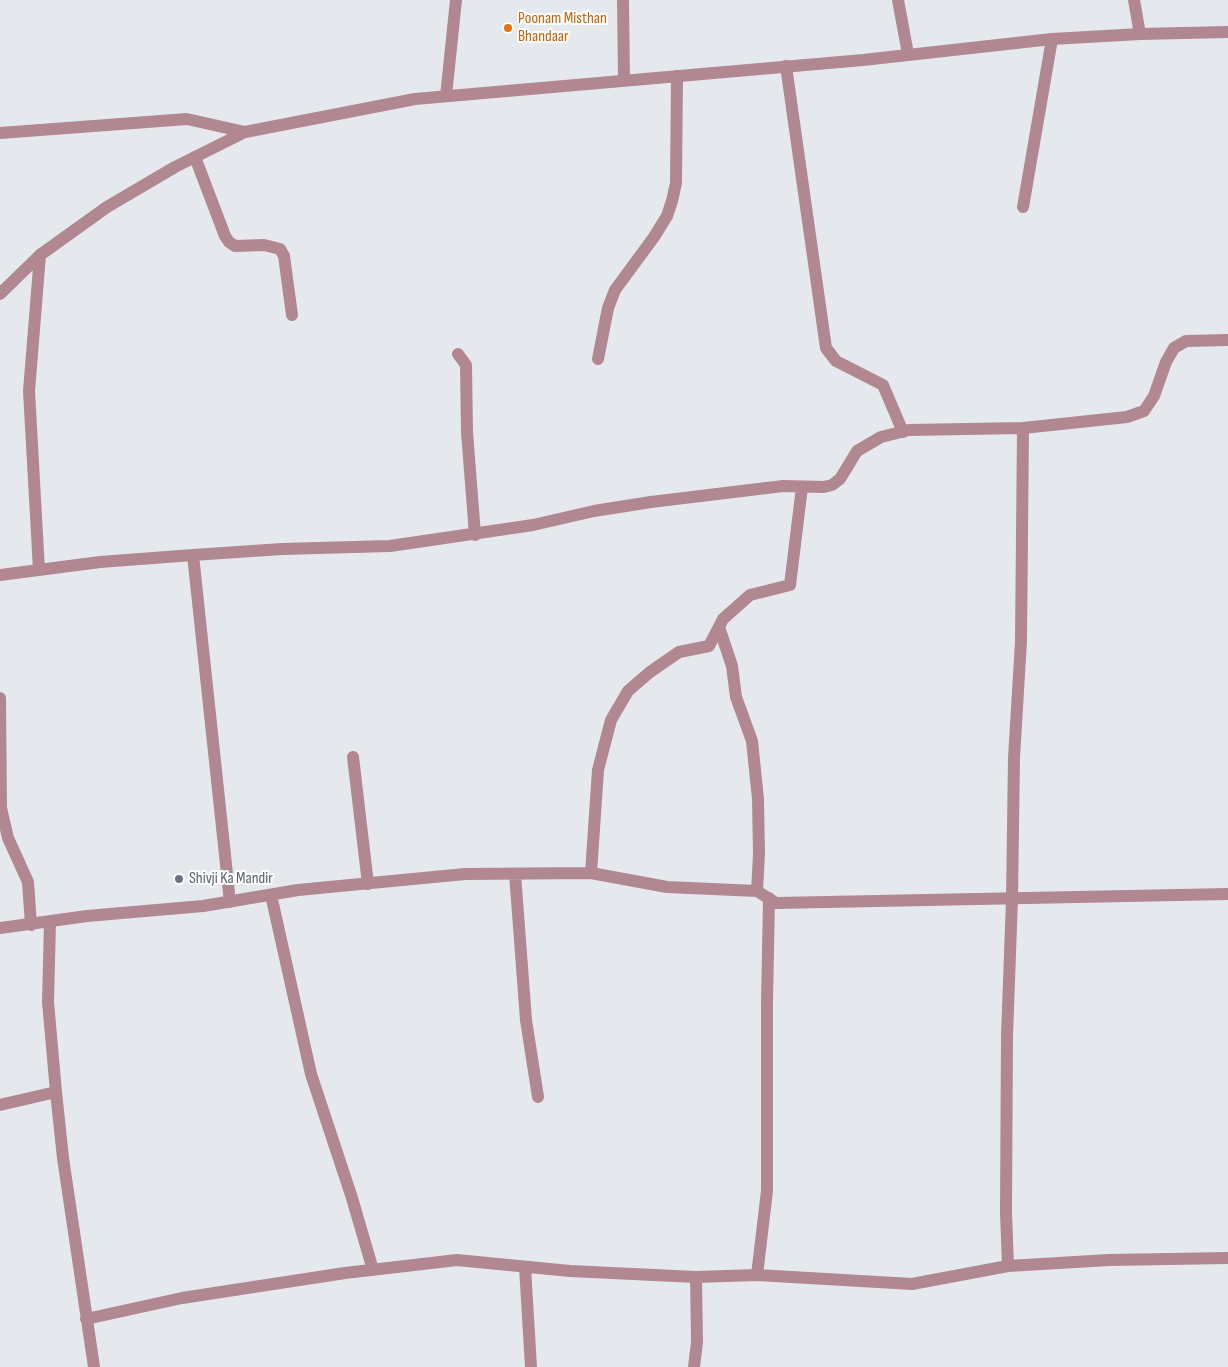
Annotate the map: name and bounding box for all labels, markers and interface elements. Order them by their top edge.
place label: Poonam Misthan Bhandaar [518,9,607,47]
marker: Poonam Misthan Bhandaar [502,22,514,34]
place label: Shivji Ka Mandir [189,869,273,889]
marker: Shivji Ka Mandir [173,873,185,885]

